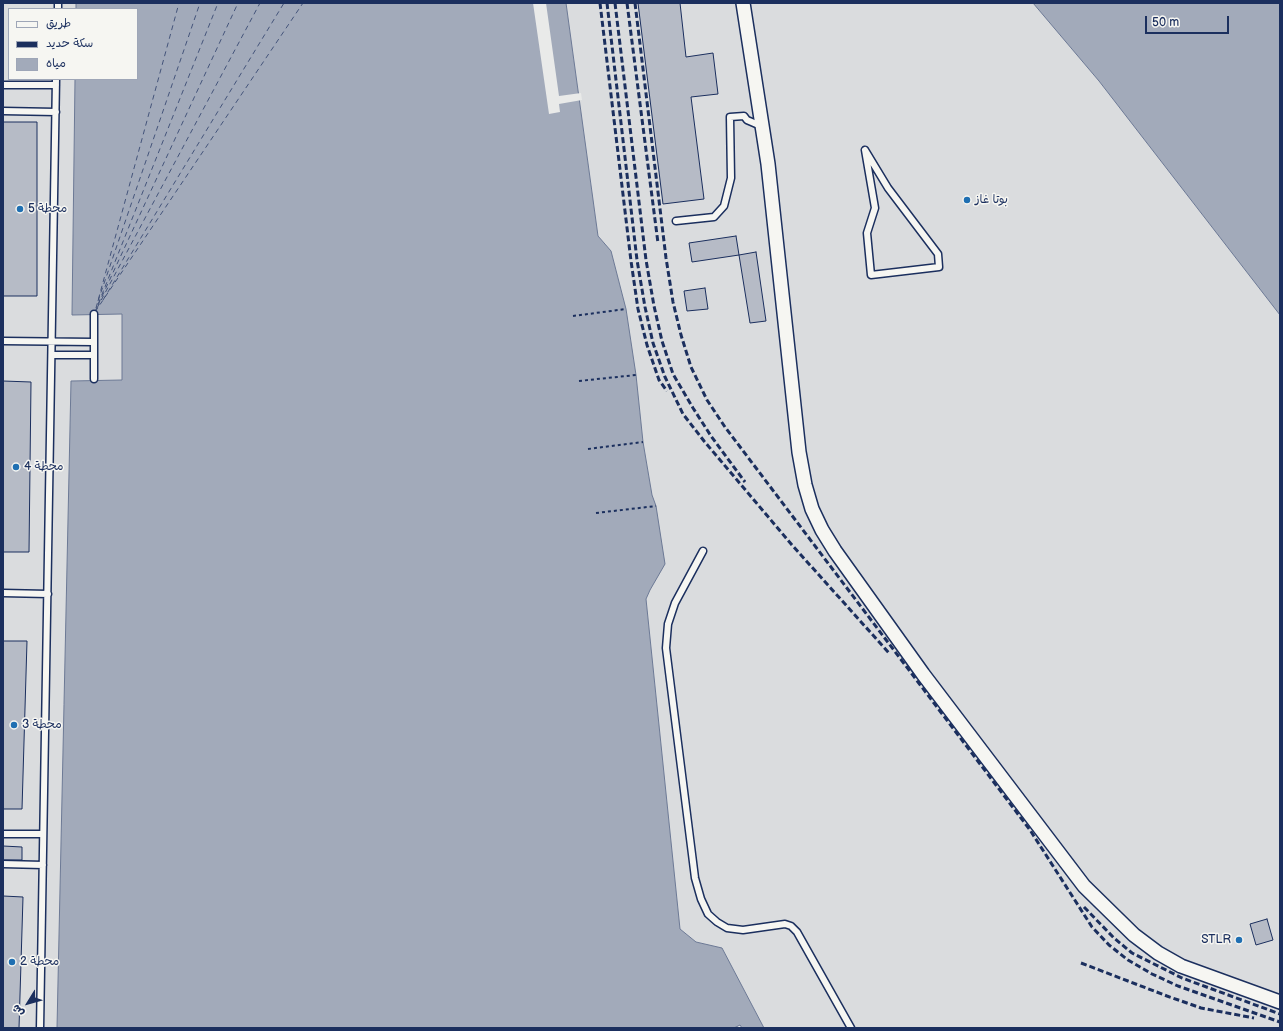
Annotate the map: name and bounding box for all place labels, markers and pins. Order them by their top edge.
place label: بوتا غاز [975,193,1008,207]
marker: بوتا غاز [962,195,972,205]
place label: محطة 5 [28,202,67,216]
marker: محطة 5 [15,204,25,214]
place label: محطة 4 [24,460,64,474]
marker: محطة 4 [11,462,21,472]
place label: محطة 3 [22,718,62,732]
marker: محطة 3 [9,720,19,730]
place label: STLR [1201,933,1231,947]
marker: STLR [1234,935,1244,945]
place label: محطة 2 [20,955,59,969]
marker: محطة 2 [7,957,17,967]

